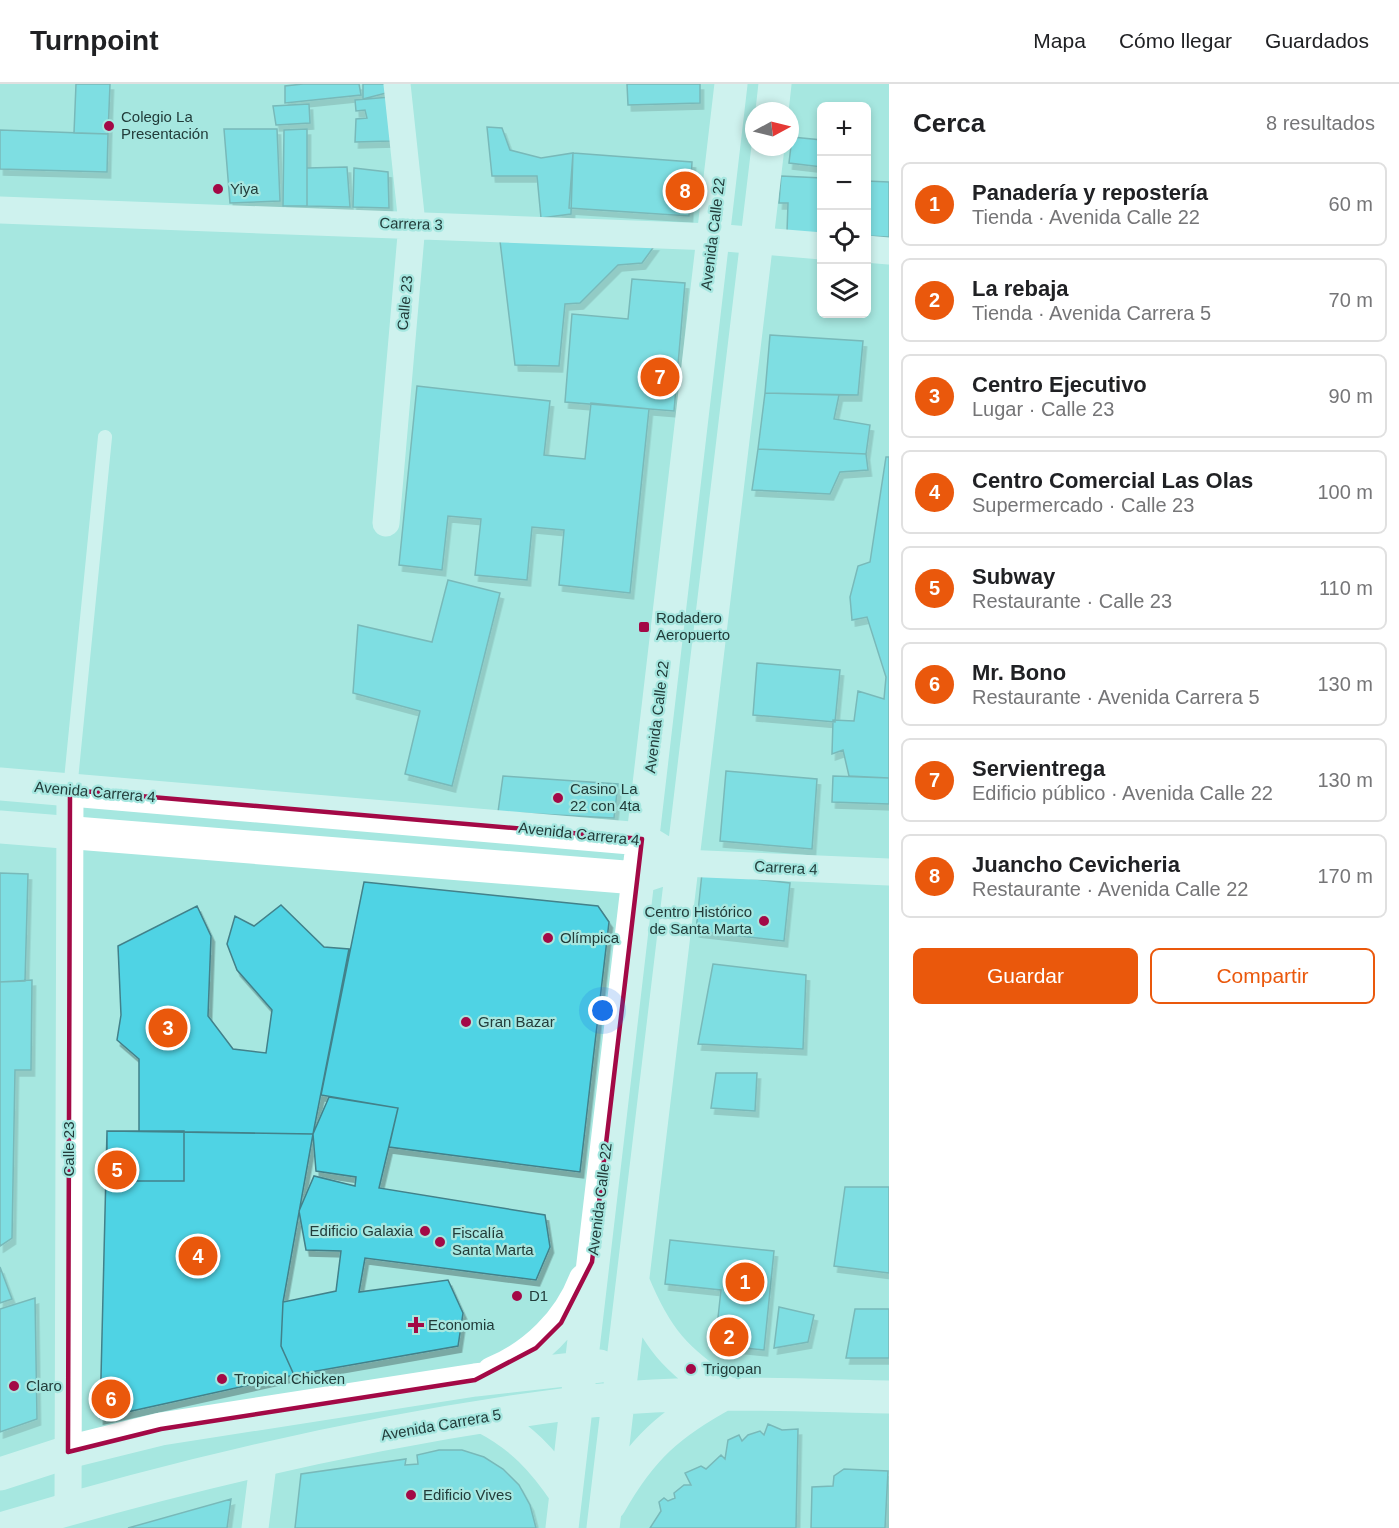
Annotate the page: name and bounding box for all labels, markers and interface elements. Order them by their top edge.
text: Turnpoint [30,25,159,56]
text: Mapa [1033,29,1086,52]
text: Cómo llegar [1119,29,1232,52]
text: Guardados [1265,29,1369,52]
north arrow [745,102,799,156]
map controls [817,102,871,318]
button: + [817,102,871,156]
place label: Colegio La Presentación [121,108,209,142]
text: Cerca [913,108,985,138]
text: 8 resultados [1266,112,1375,134]
marker: Colegio La Presentación [102,119,116,133]
button: − [817,156,871,210]
pin: 8 [666,168,704,214]
street label: Avenida Calle 22 [697,177,728,291]
place label: Yiya [230,180,259,197]
text: Panadería y repostería [972,180,1208,205]
marker: Yiya [211,182,225,196]
text: 1 [929,193,940,215]
text: 60 m [1329,193,1373,215]
text: Tienda · Avenida Calle 22 [972,206,1200,228]
button: locate [817,210,871,264]
street label: Carrera 3 [379,214,443,233]
button: layers [817,264,871,318]
street label: Calle 23 [394,275,415,331]
text: La rebaja [972,276,1069,301]
text: 2 [929,289,940,311]
text: 70 m [1329,289,1373,311]
text: Tienda · Avenida Carrera 5 [972,302,1211,324]
pin: 7 [640,354,680,400]
text: Centro Ejecutivo [972,372,1147,397]
text: 3 [929,385,940,407]
text: 90 m [1329,385,1373,407]
text: Lugar · Calle 23 [972,398,1114,420]
text: Centro Comercial Las Olas [972,468,1253,493]
text: 4 [929,481,940,503]
text: 100 m [1317,481,1373,503]
text: Supermercado · Calle 23 [972,494,1194,516]
text: Subway [972,564,1055,589]
text: 5 [929,577,940,599]
text: 110 m [1319,577,1373,599]
text: Restaurante · Calle 23 [972,590,1172,612]
place label: Rodadero Aeropuerto [656,609,730,643]
marker: Rodadero Aeropuerto [637,620,651,634]
street label: Avenida Calle 22 [641,660,672,774]
text: Mr. Bono [972,660,1066,685]
text: 6 [929,673,940,695]
text: 130 m [1317,673,1373,695]
text: Restaurante · Avenida Carrera 5 [972,686,1260,708]
text: Servientrega [972,756,1105,781]
text: 7 [929,769,940,791]
text: 130 m [1317,769,1373,791]
street label: Avenida Carrera 4 [34,778,156,805]
place label: Casino La 22 con 4ta [570,780,641,814]
text: Edificio público · Avenida Calle 22 [972,782,1273,804]
marker: Casino La 22 con 4ta [551,791,565,805]
street label: Avenida Carrera 4 [518,819,640,848]
text: Juancho Cevicheria [972,852,1180,877]
street label: Carrera 4 [754,857,818,878]
text: 8 [929,865,940,887]
text: 170 m [1317,865,1373,887]
text: Restaurante · Avenida Calle 22 [972,878,1248,900]
place label: Centro Histórico de Santa Marta [644,903,753,937]
marker: Centro Histórico de Santa Marta [757,914,771,928]
place label: Olímpica [560,929,620,946]
marker: Olímpica [541,931,555,945]
button: Guardar [913,948,1138,1004]
button: Compartir [1150,948,1375,1004]
your location [588,996,617,1025]
pin: 3 [148,1006,188,1050]
place label: Gran Bazar [478,1013,555,1030]
marker: Gran Bazar [459,1015,473,1029]
street label: Calle 23 [60,1121,77,1177]
street label: Avenida Calle 22 [584,1142,615,1256]
pin: 5 [98,1148,136,1192]
place label: Edificio Galaxia [310,1222,414,1239]
marker: Edificio Galaxia [418,1224,432,1238]
place label: Fiscalía Santa Marta [452,1224,534,1258]
pin: 4 [178,1234,218,1278]
marker: Fiscalía Santa Marta [433,1235,447,1249]
pin: 1 [726,1260,764,1304]
place label: D1 [529,1287,548,1304]
marker: D1 [510,1289,524,1303]
pin: 2 [710,1314,748,1360]
place label: Economia [428,1316,495,1333]
marker: Economia [409,1318,423,1332]
place label: Trigopan [703,1360,762,1377]
marker: Trigopan [684,1362,698,1376]
place label: Tropical Chicken [234,1370,345,1387]
marker: Tropical Chicken [215,1372,229,1386]
pin: 6 [92,1376,130,1422]
place label: Claro [26,1377,62,1394]
marker: Claro [7,1379,21,1393]
street label: Avenida Carrera 5 [380,1406,502,1443]
place label: Edificio Vives [423,1486,512,1503]
marker: Edificio Vives [404,1488,418,1502]

